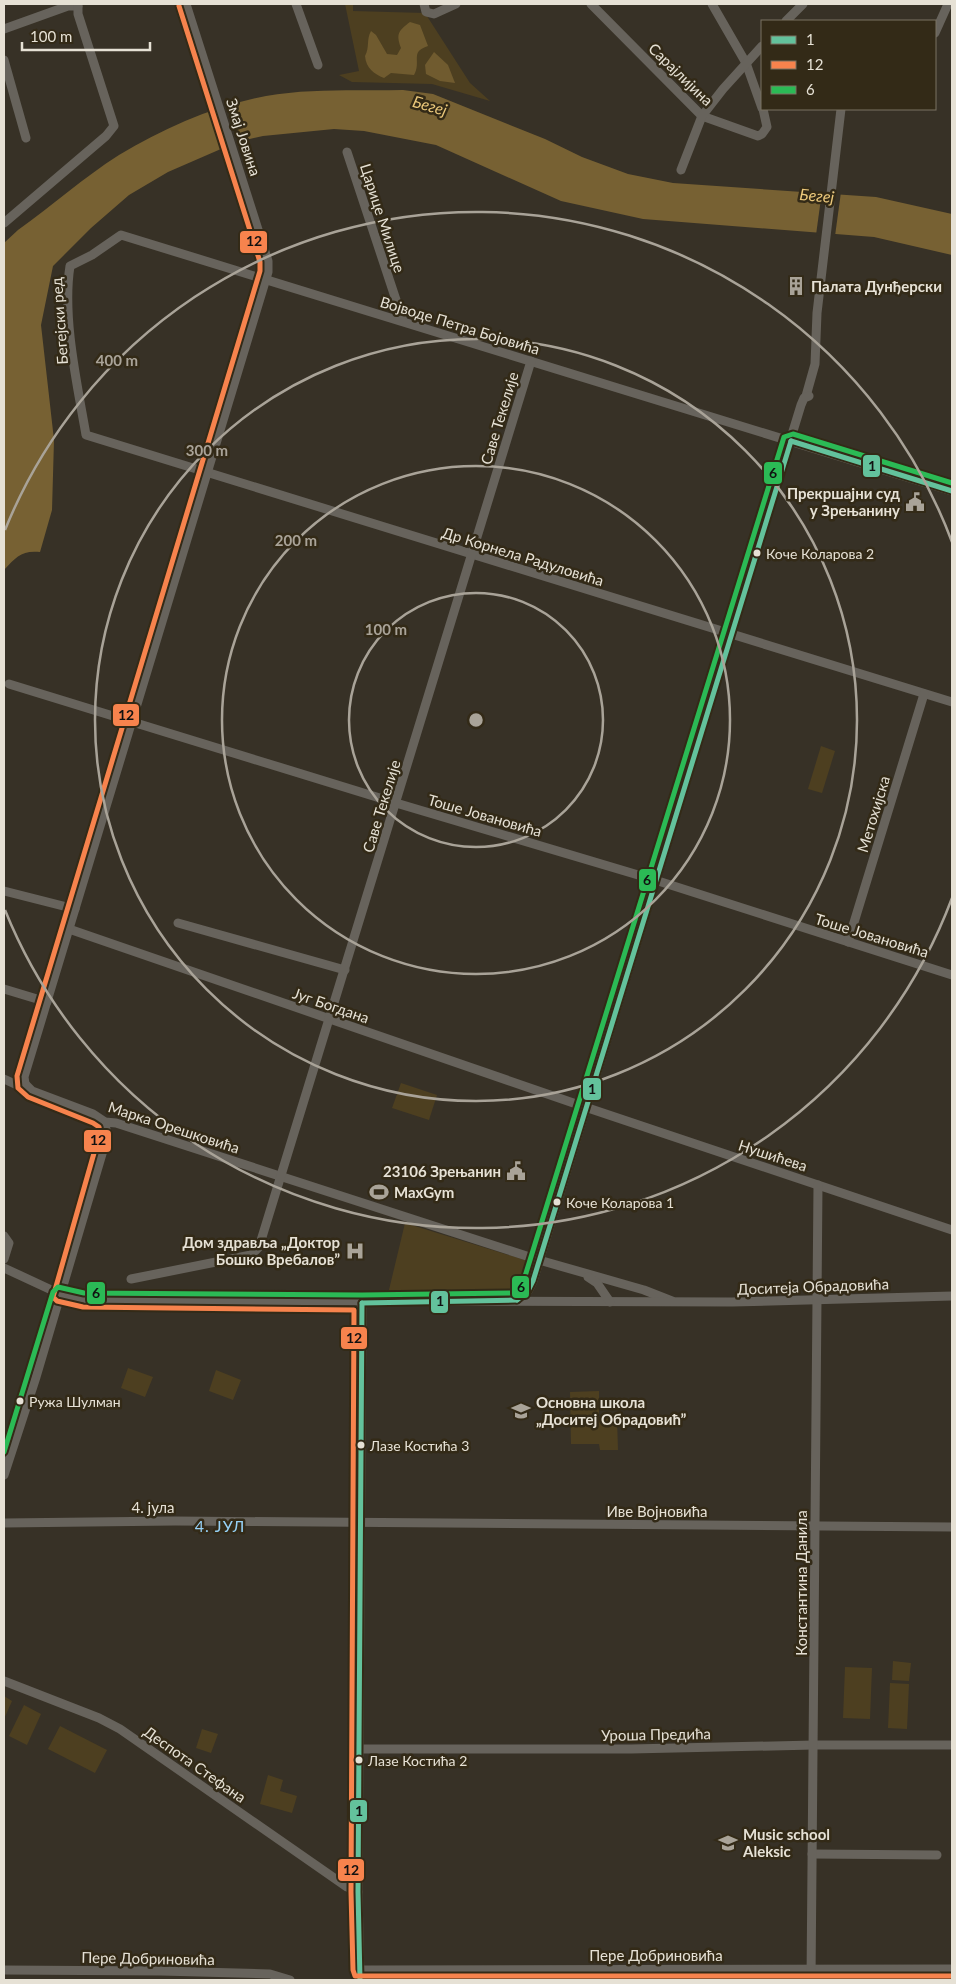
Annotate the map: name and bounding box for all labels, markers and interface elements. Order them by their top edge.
scale bar [22,20,150,52]
legend [761,20,936,110]
text: 100 m [30,27,72,45]
text: 1 [806,30,815,48]
street label: Сарајлијина [645,39,717,109]
text: 12 [806,55,823,73]
text: 6 [806,80,815,98]
water label: Бегеј [411,91,450,119]
street label: Змај Јовина [223,96,265,178]
street label: Царице Милице [357,161,409,275]
water label: Бегеј [799,184,835,206]
line badge: 12 [239,230,268,254]
text: 12 [246,232,262,249]
building icon: Палата Дунђерски [785,275,807,297]
street label: Бегејски ред [47,277,71,365]
place label: Палата Дунђерски [811,277,942,295]
street label: Војводе Петра Бојовића [378,292,542,358]
text: 400 m [96,351,138,369]
street label: Саве Текелије [476,369,522,467]
text: 300 m [186,441,228,459]
line badge: 1 [862,454,881,478]
text: 1 [868,457,876,474]
line badge: 6 [763,461,783,485]
text: 6 [769,464,777,481]
place label: Прекршајни суд у Зрењанину [787,484,900,519]
public building icon: Прекршајни суд у Зрењанину [904,491,926,513]
street label: Др Корнела Радуловића [440,523,606,589]
text: 200 m [275,531,317,549]
place label: Коче Коларова 2 [766,545,874,562]
marker: Коче Коларова 2 [752,548,762,558]
text: 100 m [365,620,407,638]
line badge: 12 [112,703,140,727]
text: 12 [118,706,134,723]
centre of rings [467,711,485,729]
street label: Саве Текелије [358,757,404,855]
street label: Метохијска [853,774,893,854]
street label: Тоше Јовановића [426,790,544,840]
line badge: 6 [638,868,657,892]
text: 6 [643,871,651,888]
street label: Тоше Јовановића [813,909,931,961]
street label: Југ Богдана [290,984,372,1026]
line badge: 1 [582,1077,602,1101]
text: 1 [588,1080,596,1097]
street label: Марка Орешковића [106,1097,242,1157]
line badge: 12 [83,1129,112,1153]
text: 12 [90,1131,106,1148]
street label: Нушићева [736,1135,810,1175]
public building icon: 23106 Зрењанин [505,1160,527,1182]
place label: 23106 Зрењанин [383,1162,501,1180]
sports icon: MaxGym [368,1181,390,1203]
place label: MaxGym [394,1183,454,1201]
place label: Коче Коларова 1 [566,1194,674,1211]
marker: Коче Коларова 1 [552,1197,562,1207]
place label: Дом здравља „Доктор Бошко Вребалов” [183,1233,340,1268]
hospital icon: Дом здравља „Доктор Бошко Вребалов” [344,1240,366,1262]
street label: Доситеја Обрадовића [737,1274,889,1298]
line badge: 6 [511,1275,530,1299]
text: 6 [517,1278,525,1295]
line badge: 6 [86,1281,106,1305]
text: 6 [92,1284,100,1301]
line badge: 1 [430,1290,449,1314]
text: 1 [436,1292,444,1309]
line badge: 12 [340,1326,368,1350]
text: 12 [346,1329,362,1346]
place label: Ружа Шулман [29,1393,121,1410]
place label: Основна школа „Доситеј Обрадовић” [536,1393,687,1428]
marker: Ружа Шулман [15,1396,25,1406]
school or university icon: Основна школа „Доситеј Обрадовић” [510,1400,532,1422]
place label: Лазе Костића 3 [369,1437,469,1454]
marker: Лазе Костића 3 [356,1440,366,1450]
street label: 4. јула [132,1498,174,1516]
street label: Иве Војновића [606,1502,708,1520]
street label: Константина Данила [792,1510,810,1656]
district label: 4. ЈУЛ [195,1516,245,1535]
street label: Деспота Стефана [140,1722,250,1806]
street label: Уроша Предића [601,1724,711,1744]
place label: Лазе Костића 2 [367,1752,467,1769]
marker: Лазе Костића 2 [354,1755,364,1765]
line badge: 1 [349,1799,368,1823]
text: 1 [355,1802,363,1819]
place label: Music school Aleksic [742,1825,830,1860]
school or university icon: Music school Aleksic [717,1832,739,1854]
line badge: 12 [337,1858,365,1882]
text: 12 [343,1861,359,1878]
street label: Пере Добриновића [589,1946,723,1964]
street label: Пере Добриновића [81,1948,215,1968]

